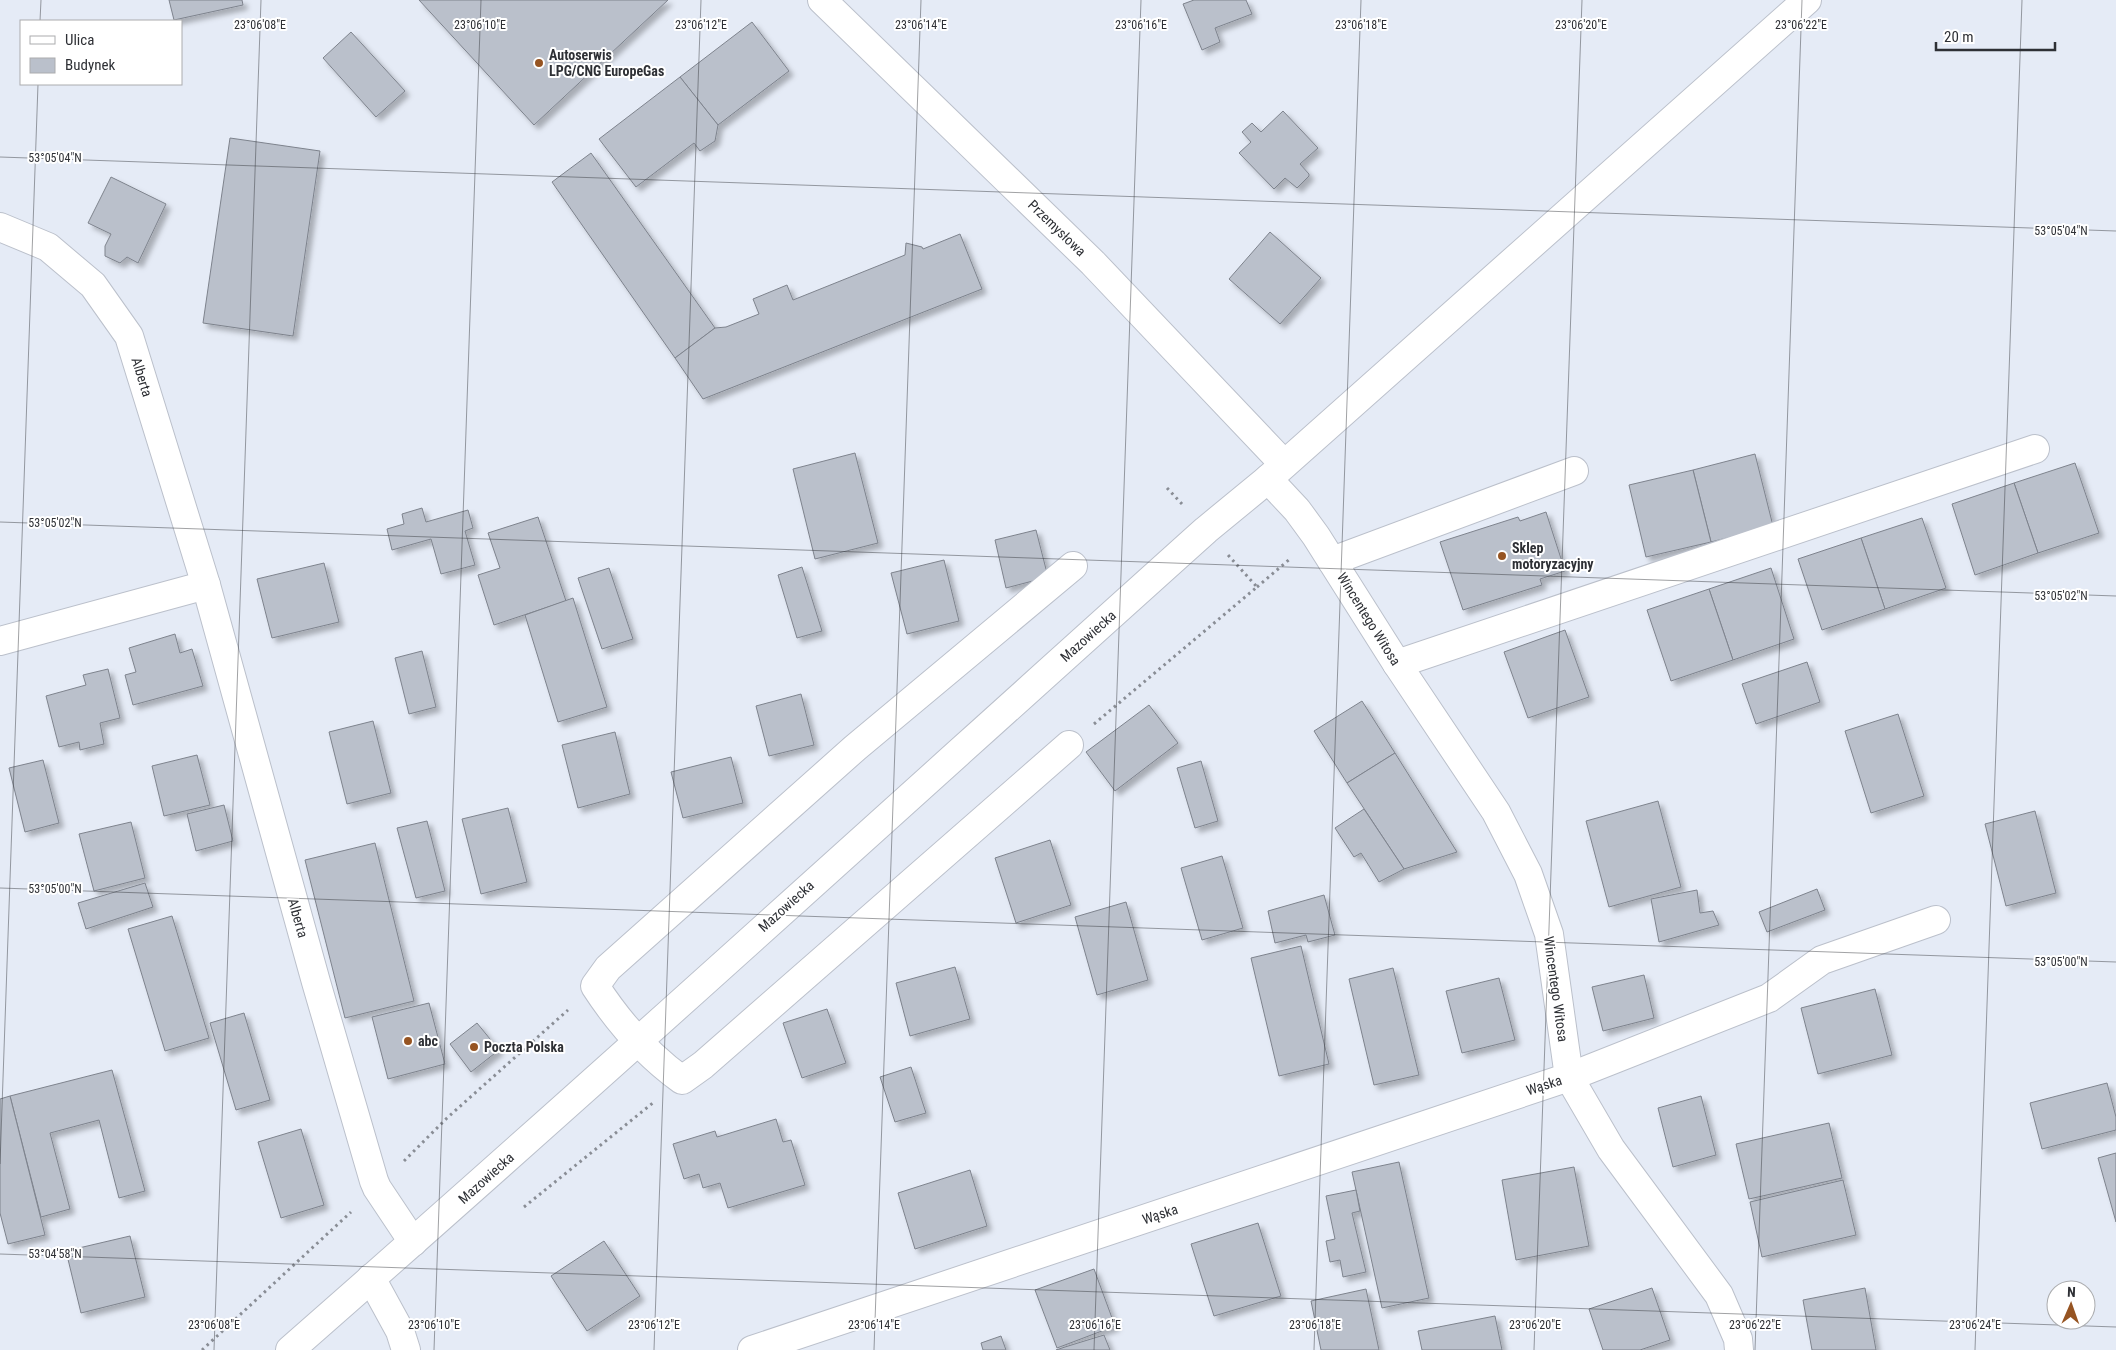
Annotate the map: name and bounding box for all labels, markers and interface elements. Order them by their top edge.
text: 23°06'08"E [234,18,286,32]
text: 23°06'10"E [454,18,506,32]
text: 23°06'12"E [675,18,727,32]
text: 23°06'14"E [895,18,947,32]
text: 23°06'16"E [1115,18,1167,32]
text: 23°06'18"E [1335,18,1387,32]
text: 23°06'20"E [1555,18,1607,32]
text: 23°06'22"E [1775,18,1827,32]
legend [20,20,182,85]
scale bar [1936,20,2055,52]
text: 20 m [1944,28,1974,46]
text: Ulica [65,31,94,49]
place label: Autoserwis LPG/CNG EuropeGas [549,47,664,79]
text: Budynek [65,56,115,74]
marker: Autoserwis LPG/CNG EuropeGas [533,57,545,69]
text: 53°05'04"N [28,151,82,165]
street label: Przemysłowa [1025,197,1089,259]
text: 53°05'04"N [2034,224,2088,238]
street label: Alberta [128,355,156,399]
text: 53°05'02"N [28,516,82,530]
place label: Sklep motoryzacyjny [1512,540,1594,572]
marker: Sklep motoryzacyjny [1496,550,1508,562]
street label: Wincentego Witosa [1334,570,1404,668]
text: 53°05'02"N [2034,589,2088,603]
street label: Mazowiecka [1057,607,1119,665]
street label: Mazowiecka [755,877,817,935]
text: 53°05'00"N [28,882,82,896]
street label: Alberta [285,896,311,940]
street label: Wincentego Witosa [1541,935,1571,1043]
text: 53°05'00"N [2034,955,2088,969]
place label: abc [418,1033,439,1049]
marker: abc [402,1035,414,1047]
place label: Poczta Polska [484,1039,564,1055]
marker: Poczta Polska [468,1041,480,1053]
street label: Wąska [1524,1072,1564,1098]
street label: Mazowiecka [455,1149,517,1207]
street label: Wąska [1140,1201,1180,1227]
text: 53°04'58"N [28,1247,82,1261]
north arrow [2046,1280,2096,1330]
text: N [2067,1284,2076,1300]
text: 23°06'08"E [188,1318,240,1332]
text: 23°06'10"E [408,1318,460,1332]
text: 23°06'12"E [628,1318,680,1332]
text: 23°06'14"E [848,1318,900,1332]
text: 23°06'16"E [1069,1318,1121,1332]
text: 23°06'18"E [1289,1318,1341,1332]
text: 23°06'20"E [1509,1318,1561,1332]
text: 23°06'22"E [1729,1318,1781,1332]
text: 23°06'24"E [1949,1318,2001,1332]

